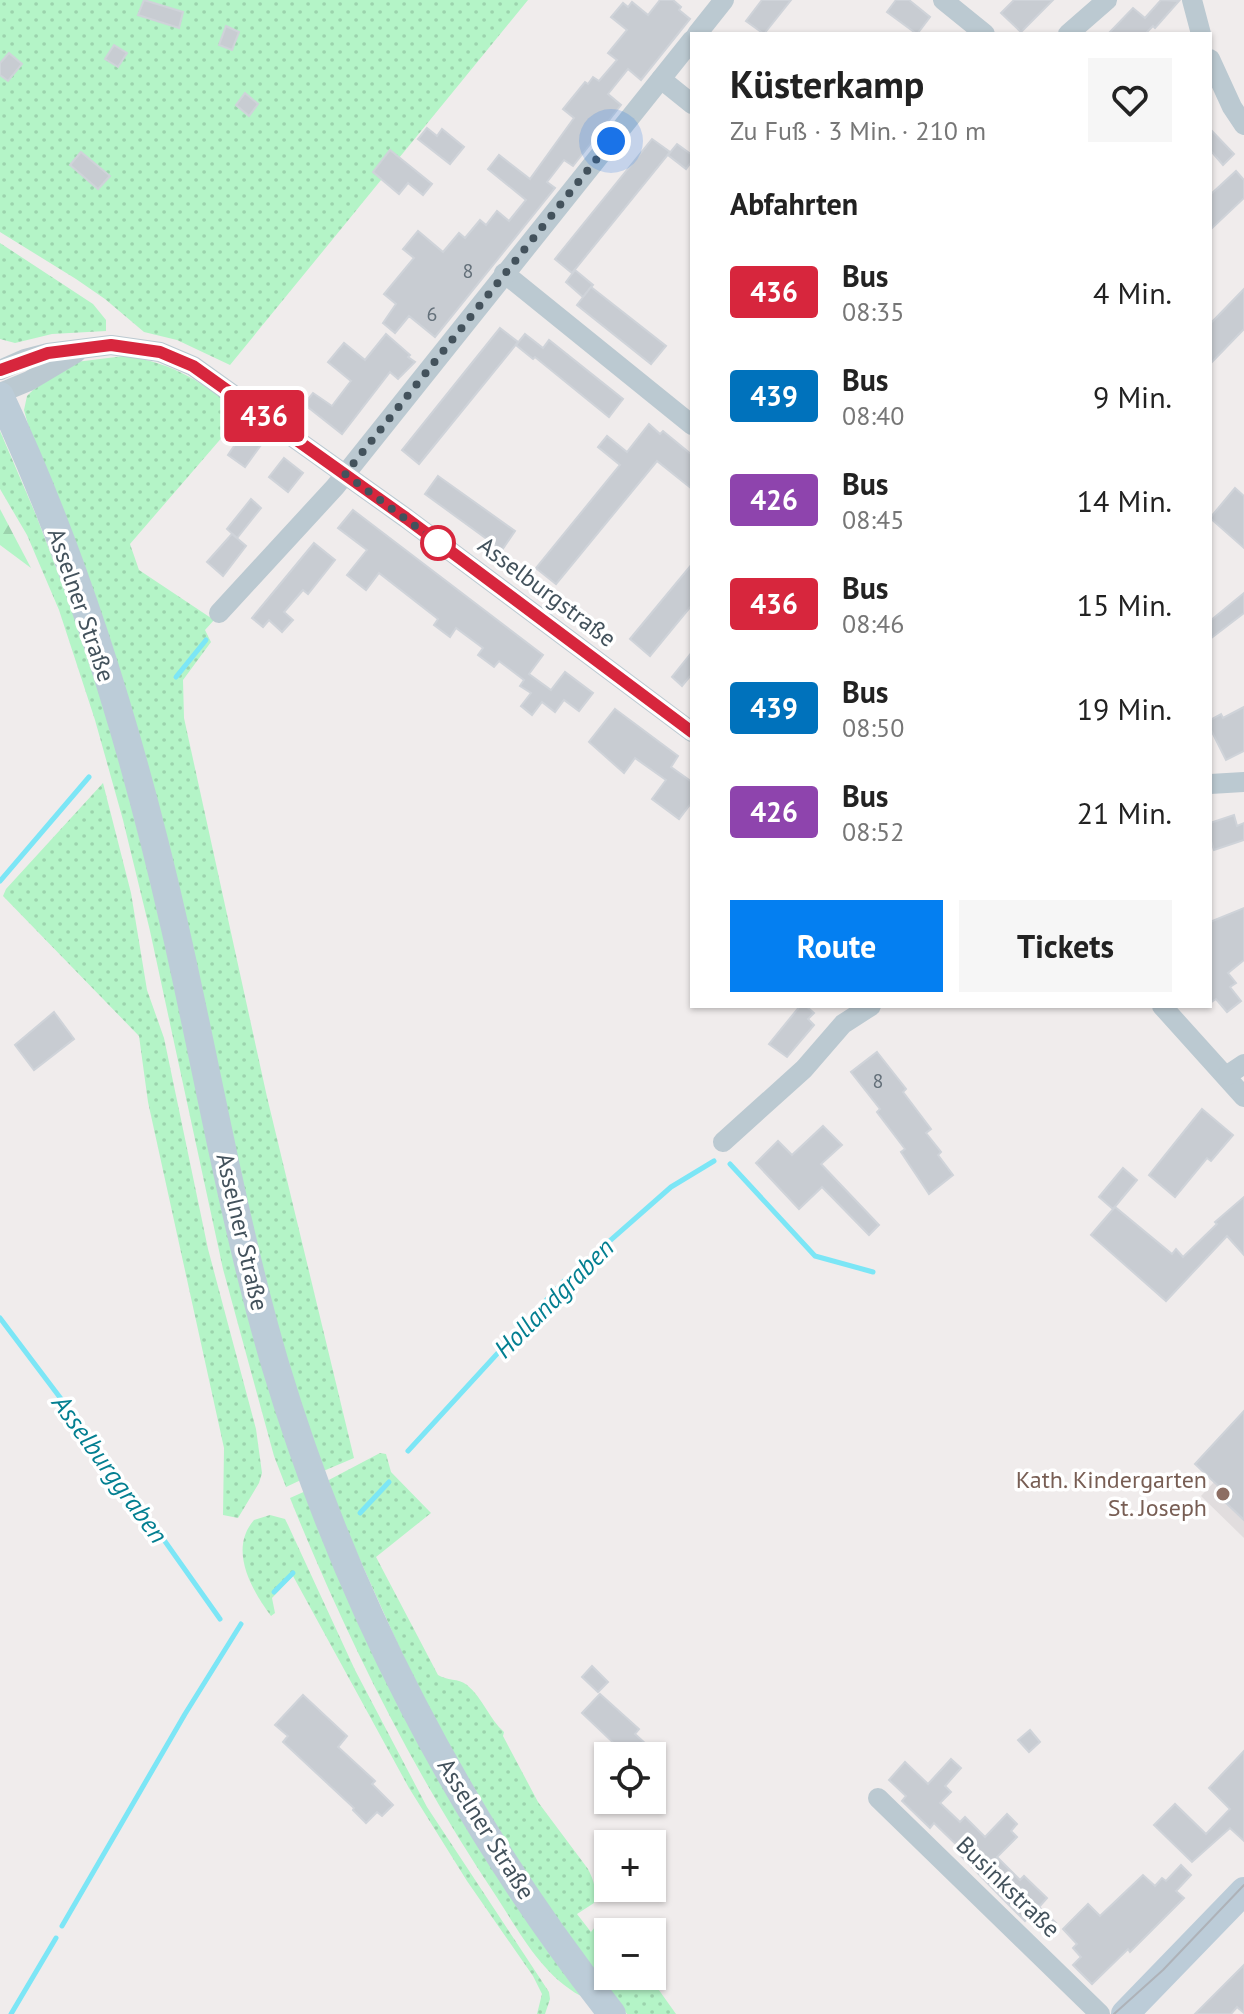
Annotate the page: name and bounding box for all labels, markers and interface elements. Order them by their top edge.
button: heart [1088,58,1172,142]
text: Küsterkamp [730,59,924,108]
text: Zu Fuß · 3 Min. · 210 m [730,114,986,147]
your location [591,121,631,161]
text: Abfahrten [730,184,858,223]
text: Bus [842,256,889,295]
house number: 8 [463,258,473,284]
text: 436 [750,273,798,310]
text: 4 Min. [1093,273,1172,312]
text: 08:35 [842,295,904,328]
house number: 6 [427,301,437,327]
text: Bus [842,360,889,399]
text: 439 [750,377,798,414]
text: 9 Min. [1093,377,1172,416]
line badge: 436 [218,390,310,442]
text: 436 [240,397,288,434]
text: 08:40 [842,399,904,432]
text: Bus [842,464,889,503]
text: 426 [750,481,798,518]
text: 14 Min. [1077,481,1172,520]
text: 08:45 [842,503,904,536]
street label: Asselner Straße [41,524,122,686]
unlabelled marker [421,526,455,560]
street label: Asselburgstraße [472,530,623,654]
text: Bus [842,568,889,607]
text: 436 [750,585,798,622]
text: 15 Min. [1077,585,1172,624]
text: 08:46 [842,607,904,640]
text: Bus [842,672,889,711]
text: 439 [750,689,798,726]
text: 19 Min. [1077,689,1172,728]
text: 08:50 [842,711,904,744]
text: Bus [842,776,889,815]
text: 426 [750,793,798,830]
text: 21 Min. [1077,793,1172,832]
text: 08:52 [842,815,904,848]
button: Route [730,900,943,992]
button: Tickets [959,900,1172,992]
house number: 8 [873,1068,883,1094]
street label: Asselner Straße [209,1150,276,1314]
water label: Hollandgraben [487,1231,621,1365]
water label: Asselburggraben [45,1387,176,1550]
place label: Kath. Kindergarten St. Joseph [1016,1464,1207,1523]
marker: Kath. Kindergarten St. Joseph [1214,1485,1232,1503]
map controls [594,1742,666,1990]
button: locate [594,1742,666,1814]
street label: Asselner Straße [431,1752,542,1905]
street label: Businkstraße [950,1829,1067,1944]
button: + [594,1830,666,1902]
button: − [594,1918,666,1990]

